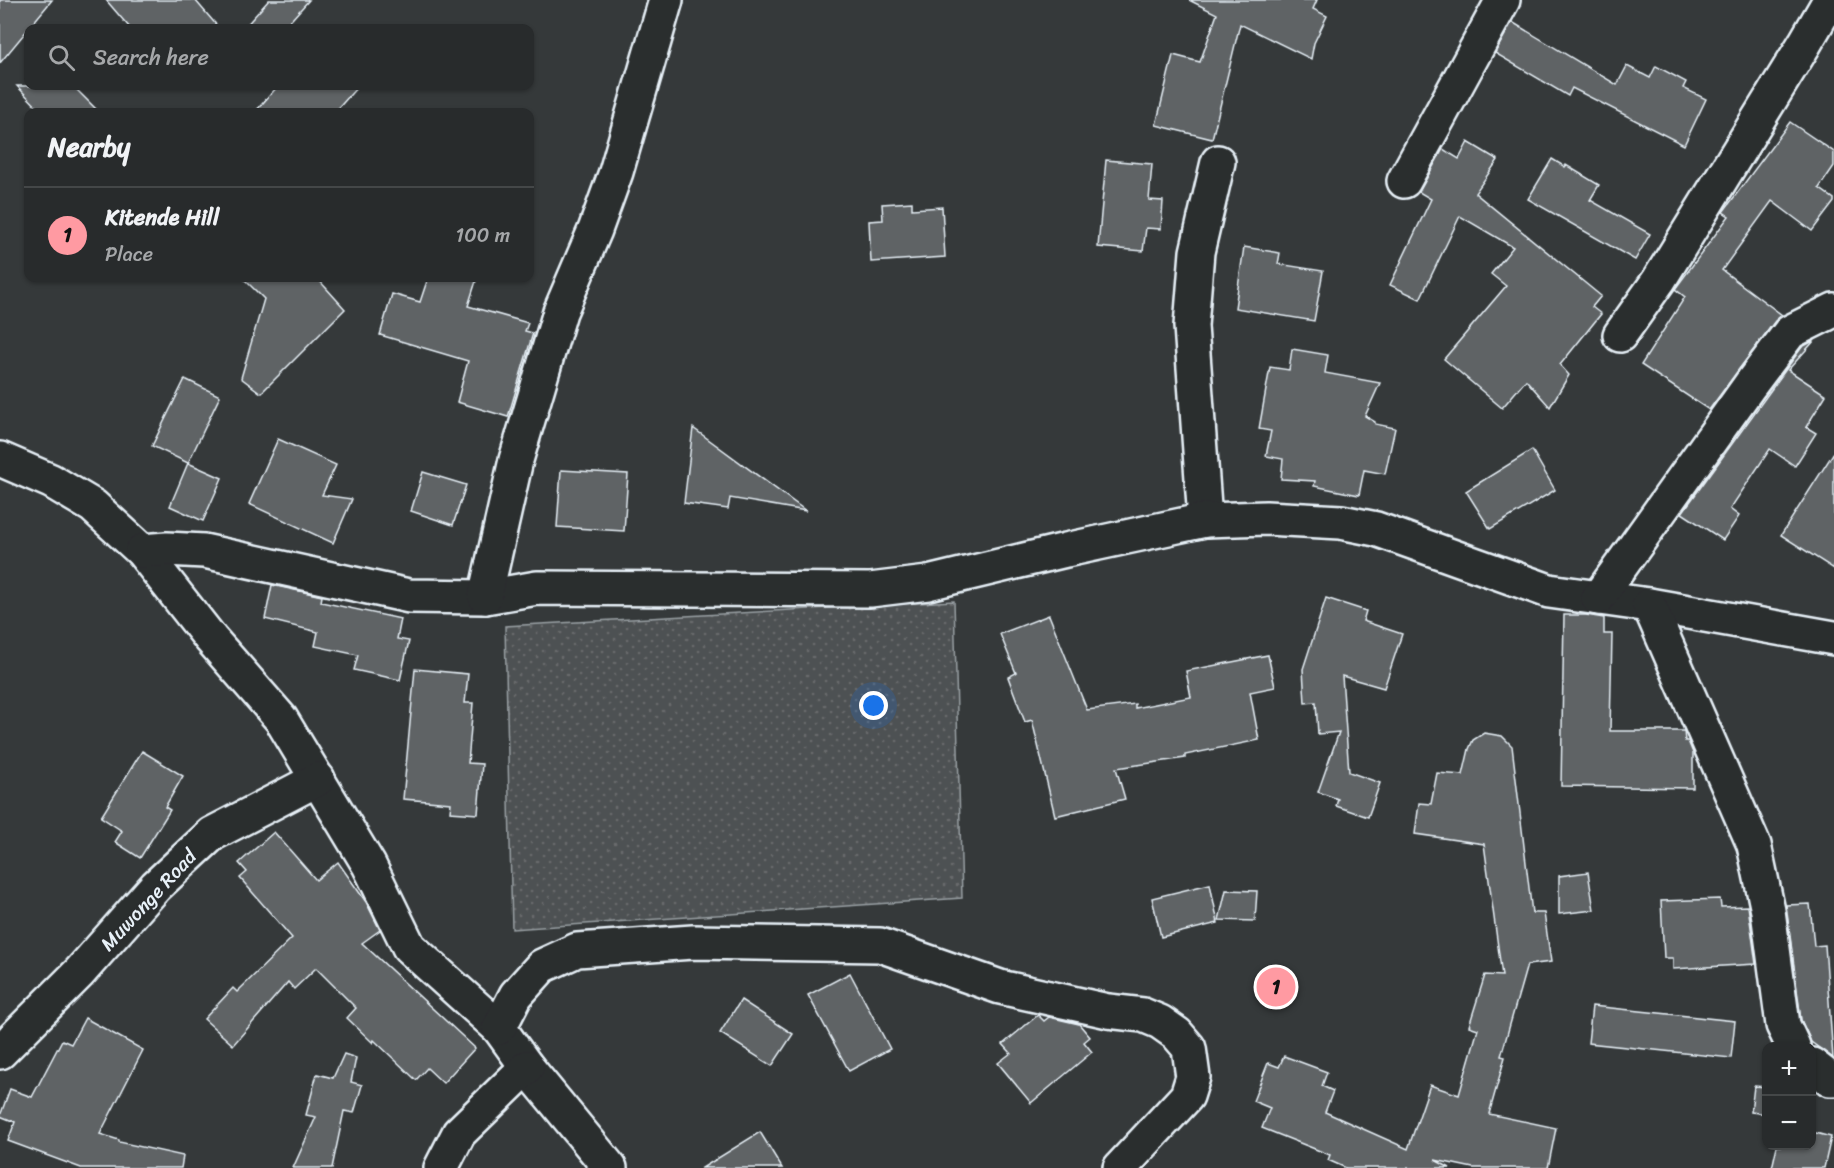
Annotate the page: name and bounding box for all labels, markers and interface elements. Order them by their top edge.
search box [24,24,534,90]
text: Search here [93,38,209,77]
icon: search [45,41,78,74]
text: Nearby [48,124,130,170]
text: Kitende Hill [105,198,219,237]
text: 1 [63,218,72,253]
text: 100 m [456,218,510,253]
text: Place [105,237,153,272]
your location [859,691,888,720]
street label: Muwonge Road [91,840,206,960]
pin: 1 [1256,964,1296,1010]
map controls [1762,1042,1816,1150]
button: + [1762,1042,1816,1096]
button: − [1762,1096,1816,1150]

